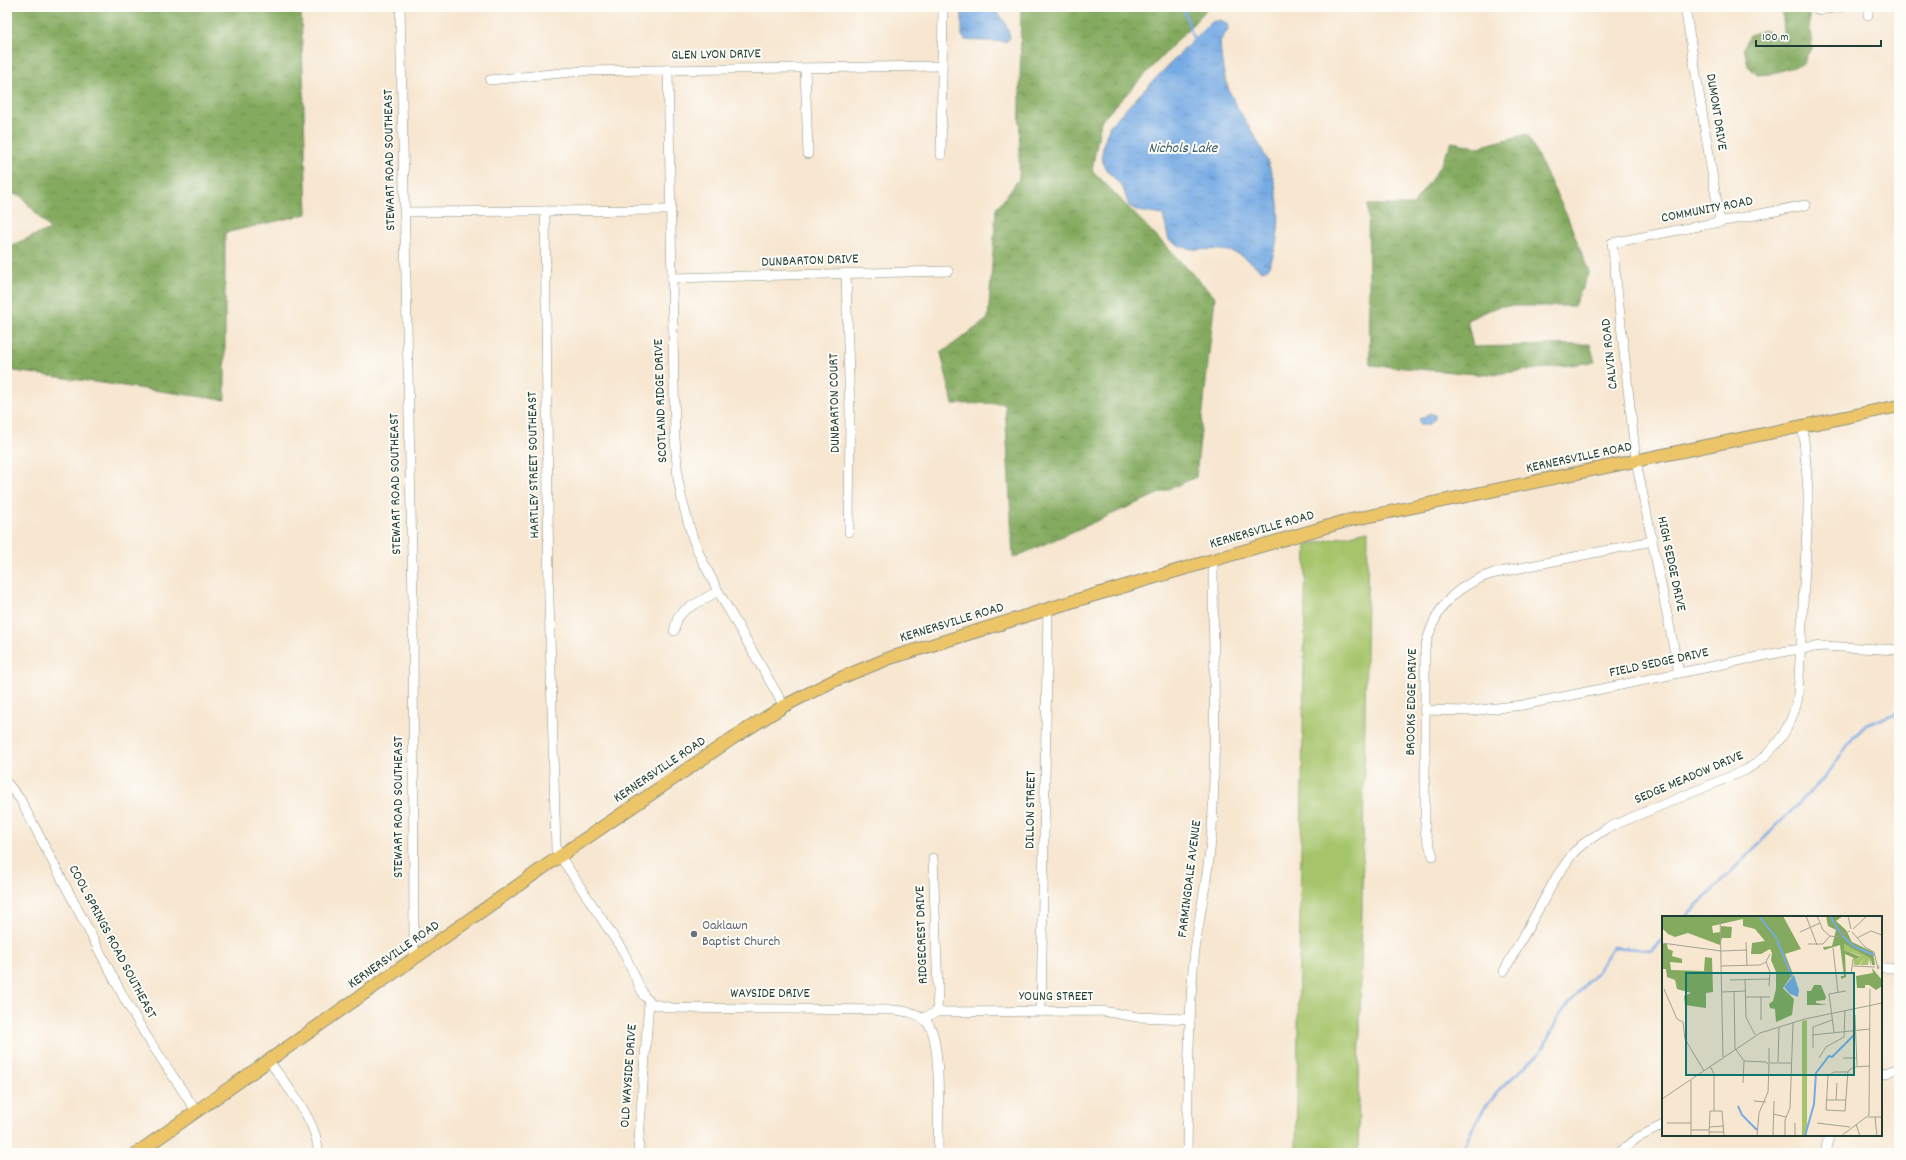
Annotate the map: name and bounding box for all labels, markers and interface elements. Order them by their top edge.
scale bar [1756,22,1881,48]
text: 100 m [1762,29,1789,46]
street label: GLEN LYON DRIVE [671,44,762,66]
street label: DUMONT DRIVE [1700,72,1732,152]
street label: STEWART ROAD SOUTHEAST [379,89,401,231]
water label: Nichols Lake [1149,138,1219,160]
street label: COMMUNITY ROAD [1659,191,1755,229]
street label: DUNBARTON DRIVE [761,249,860,273]
street label: CALVIN ROAD [1596,318,1624,390]
street label: SCOTLAND RIDGE DRIVE [649,338,673,463]
street label: DUNBARTON COURT [824,353,846,453]
street label: HARTLEY STREET SOUTHEAST [523,391,545,539]
street label: STEWART ROAD SOUTHEAST [385,413,407,555]
street label: KERNERSVILLE ROAD [1524,437,1634,479]
street label: KERNERSVILLE ROAD [1207,506,1317,554]
street label: HIGH SEDGE DRIVE [1651,515,1691,614]
street label: KERNERSVILLE ROAD [898,598,1006,648]
street label: FIELD SEDGE DRIVE [1608,643,1711,683]
street label: BROOKS EDGE DRIVE [1401,648,1423,756]
street label: KERNERSVILLE ROAD [610,732,710,808]
street label: STEWART ROAD SOUTHEAST [389,736,409,878]
street label: SEDGE MEADOW DRIVE [1631,746,1747,810]
street label: DILLON STREET [1020,770,1042,849]
street label: FARMINGDALE AVENUE [1173,819,1207,939]
street label: COOL SPRINGS ROAD SOUTHEAST [63,862,161,1023]
street label: RIDGECREST DRIVE [910,885,934,984]
street label: KERNERSVILLE ROAD [344,916,444,994]
place label: Oaklawn Baptist Church [702,916,780,952]
inset map [1662,916,1882,1136]
marker: Oaklawn Baptist Church [689,929,699,939]
street label: WAYSIDE DRIVE [730,984,810,1004]
street label: YOUNG STREET [1019,987,1093,1007]
street label: OLD WAYSIDE DRIVE [615,1023,643,1128]

